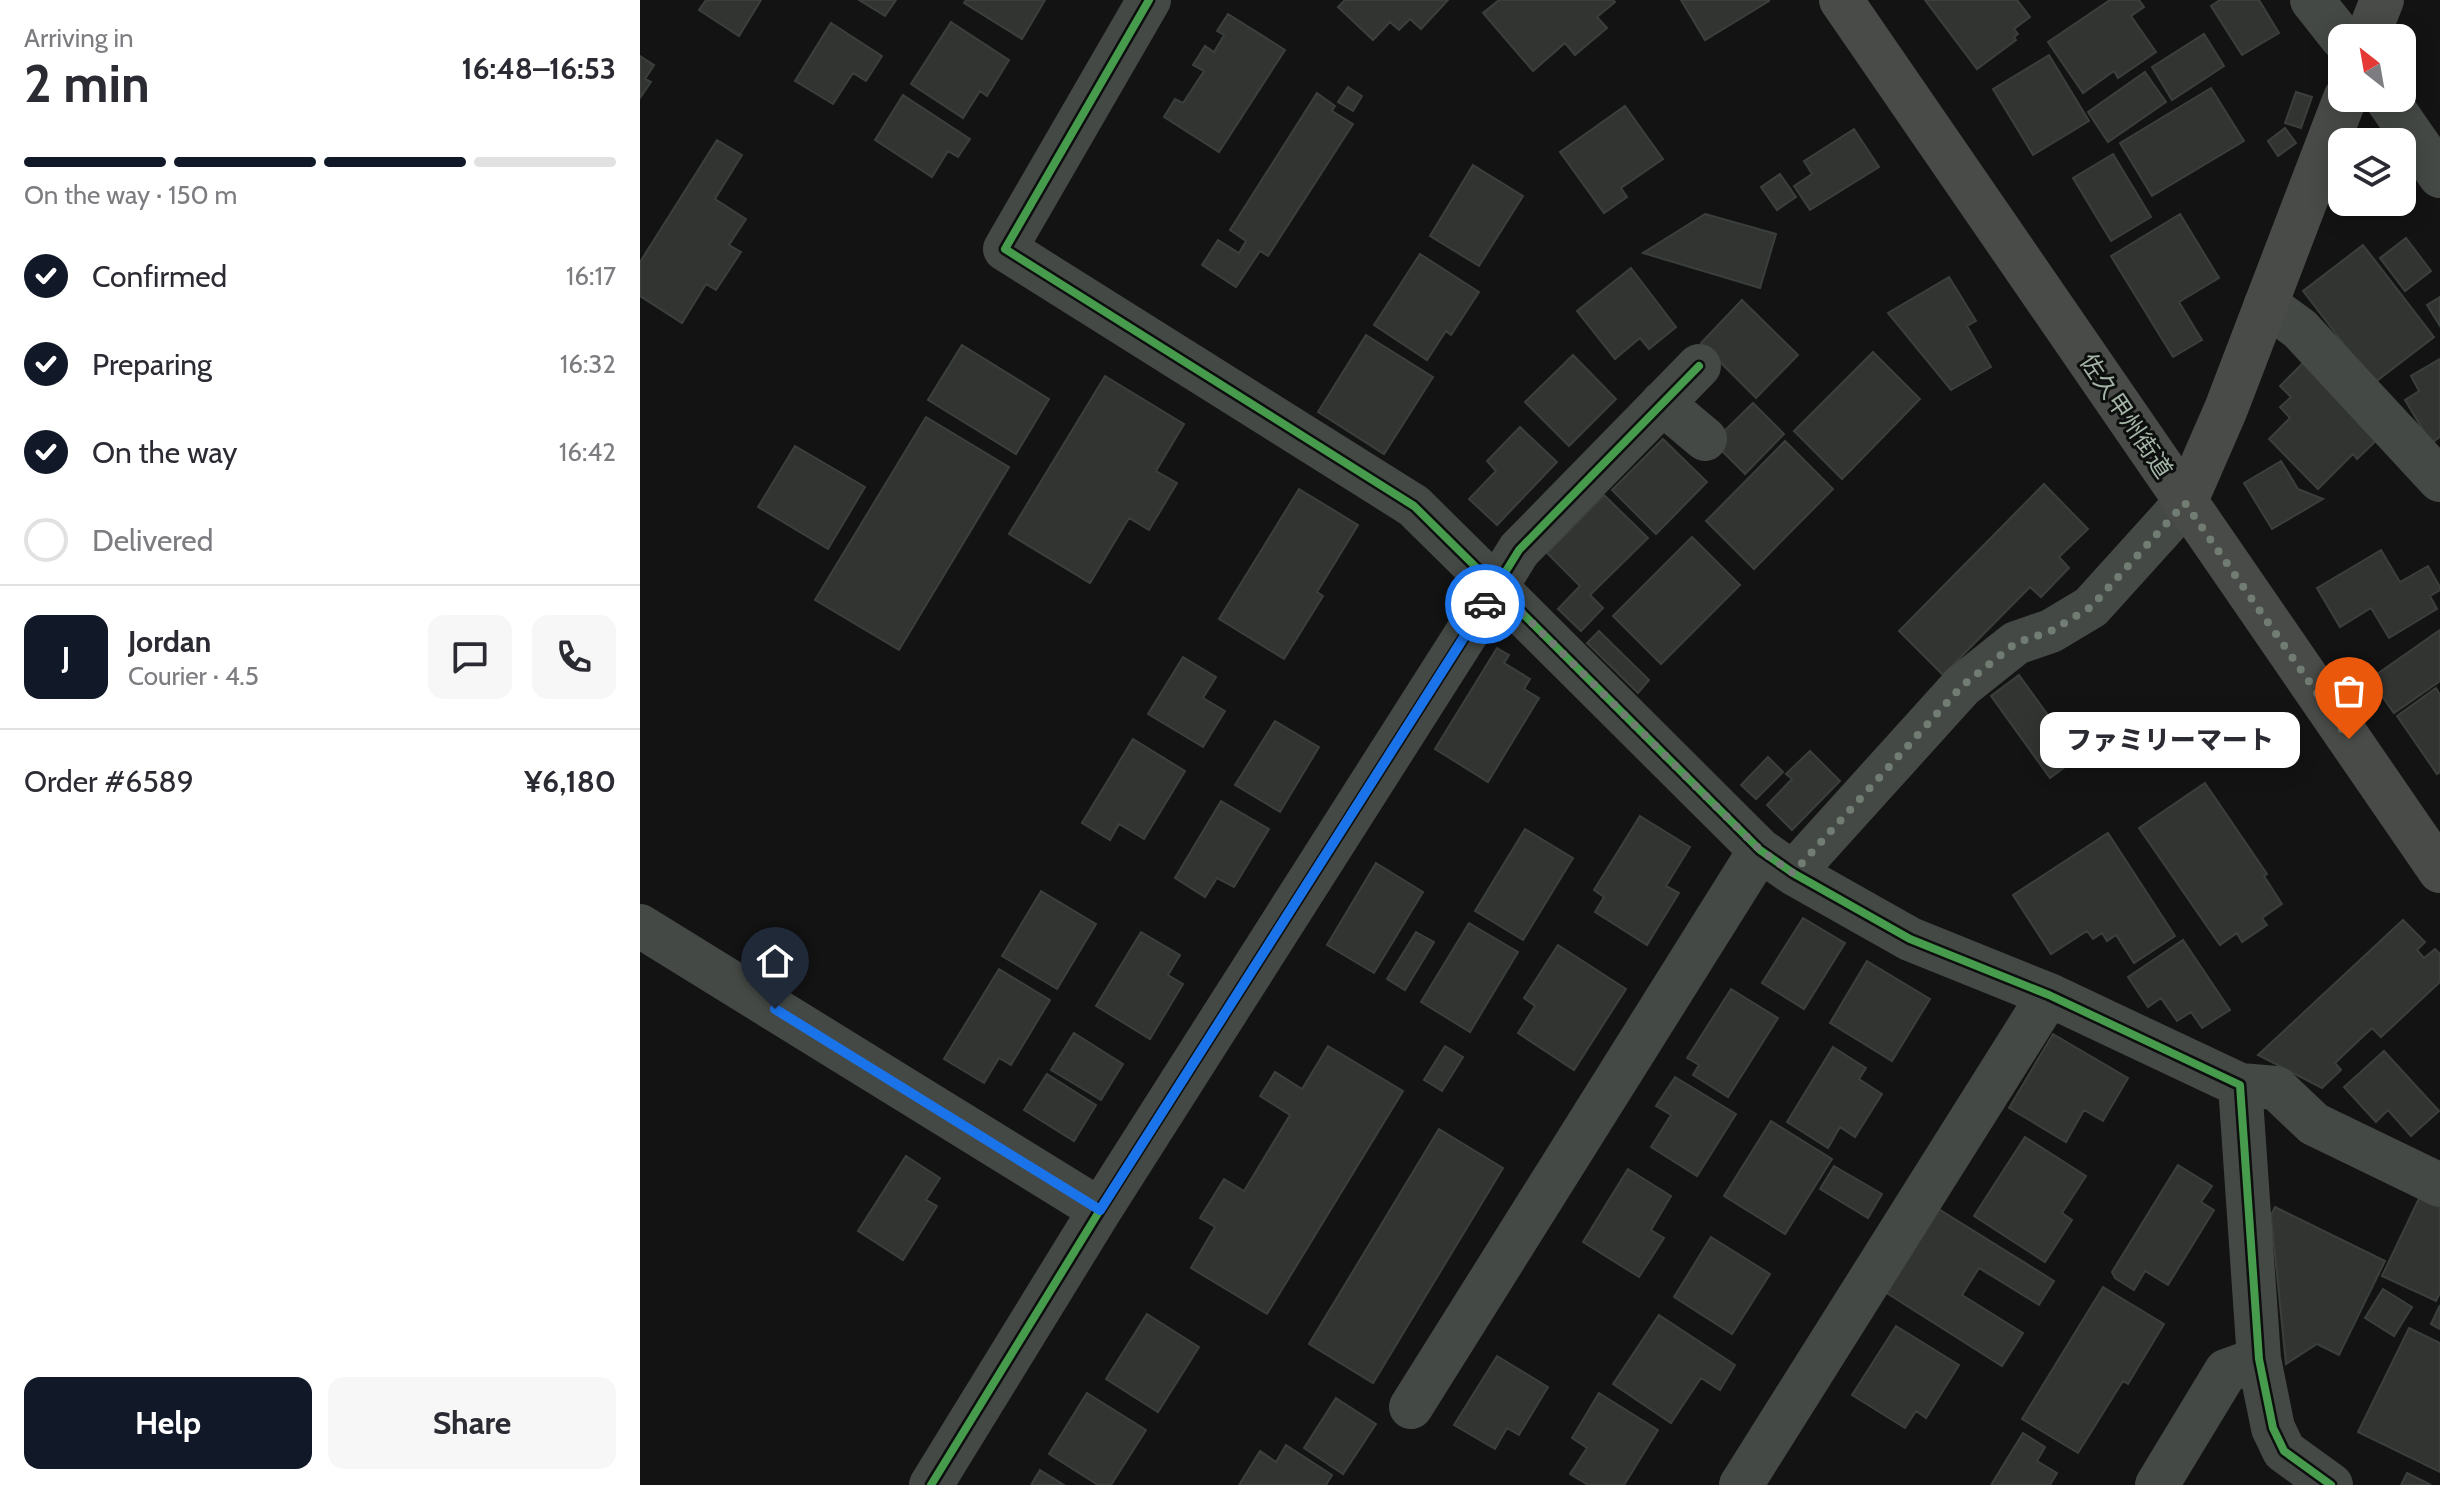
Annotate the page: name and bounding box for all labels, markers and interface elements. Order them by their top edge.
text: Arriving in [24,22,134,54]
north arrow [2328,24,2416,112]
map controls [2328,24,2416,216]
text: 16:48–16:53 [462,50,616,87]
text: 2 min [24,52,150,115]
button: layers [2328,128,2416,216]
text: On the way · 150 m [24,179,237,211]
icon: check [24,254,68,298]
text: Confirmed [92,258,227,295]
text: 16:17 [566,260,616,292]
icon: check [24,342,68,386]
text: Preparing [92,346,212,383]
text: 16:32 [560,348,616,380]
street label: 佐久甲州街道 [2074,348,2179,484]
icon: check [24,430,68,474]
text: On the way [92,434,237,471]
text: 16:42 [559,436,616,468]
text: Delivered [92,522,213,559]
courier [1445,564,1525,644]
icon: car [1463,582,1507,626]
button: chat [428,615,512,699]
button: phone [532,615,616,699]
text: Jordan [128,623,211,660]
text: J [62,639,70,676]
pin [2315,657,2383,739]
text: Courier · 4.5 [128,660,259,692]
icon: bag [2327,669,2371,713]
callout: ファミリーマート [2041,711,2301,767]
text: ファミリーマート [2066,724,2274,756]
text: Order #6589 [24,763,194,800]
text: ¥6,180 [524,763,616,800]
pin [741,927,809,1009]
icon: home [753,939,797,983]
button: Help [24,1377,312,1469]
button: Share [328,1377,616,1469]

